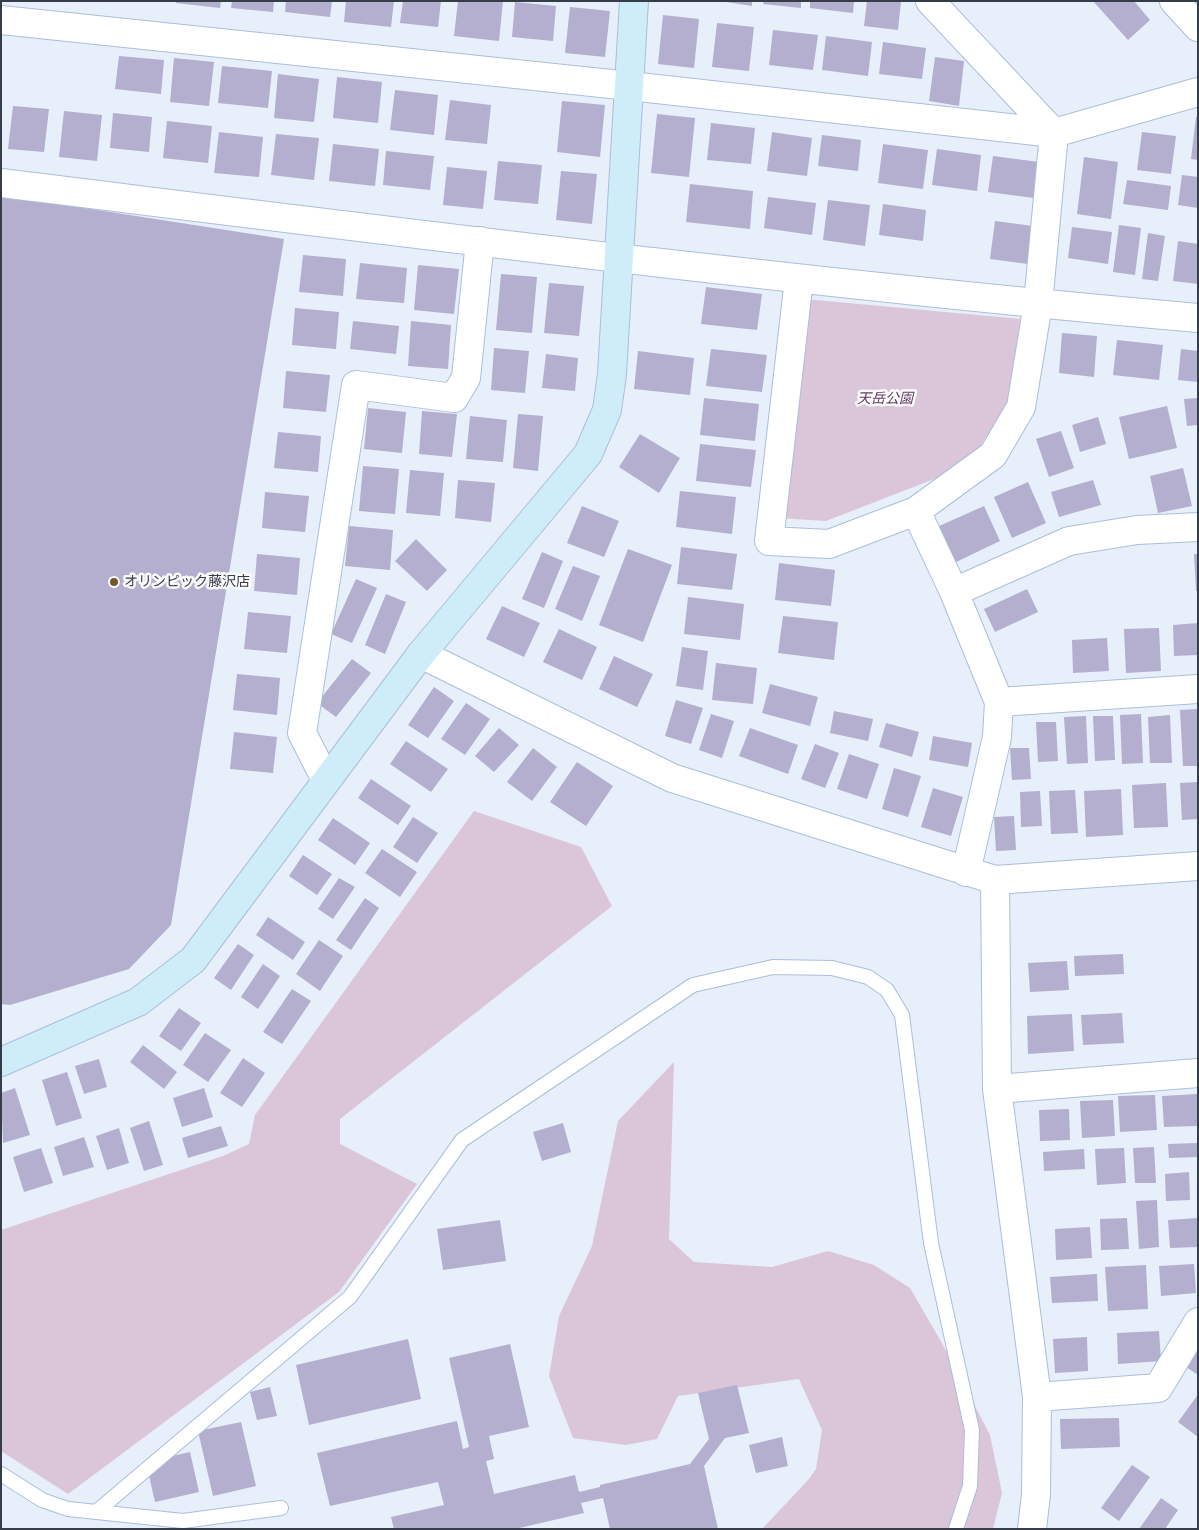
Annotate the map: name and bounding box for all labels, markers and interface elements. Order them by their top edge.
park label: 天岳公園 [857,391,913,407]
place label: オリンピック藤沢店 [124,574,250,590]
marker: オリンピック藤沢店 [108,576,120,588]

